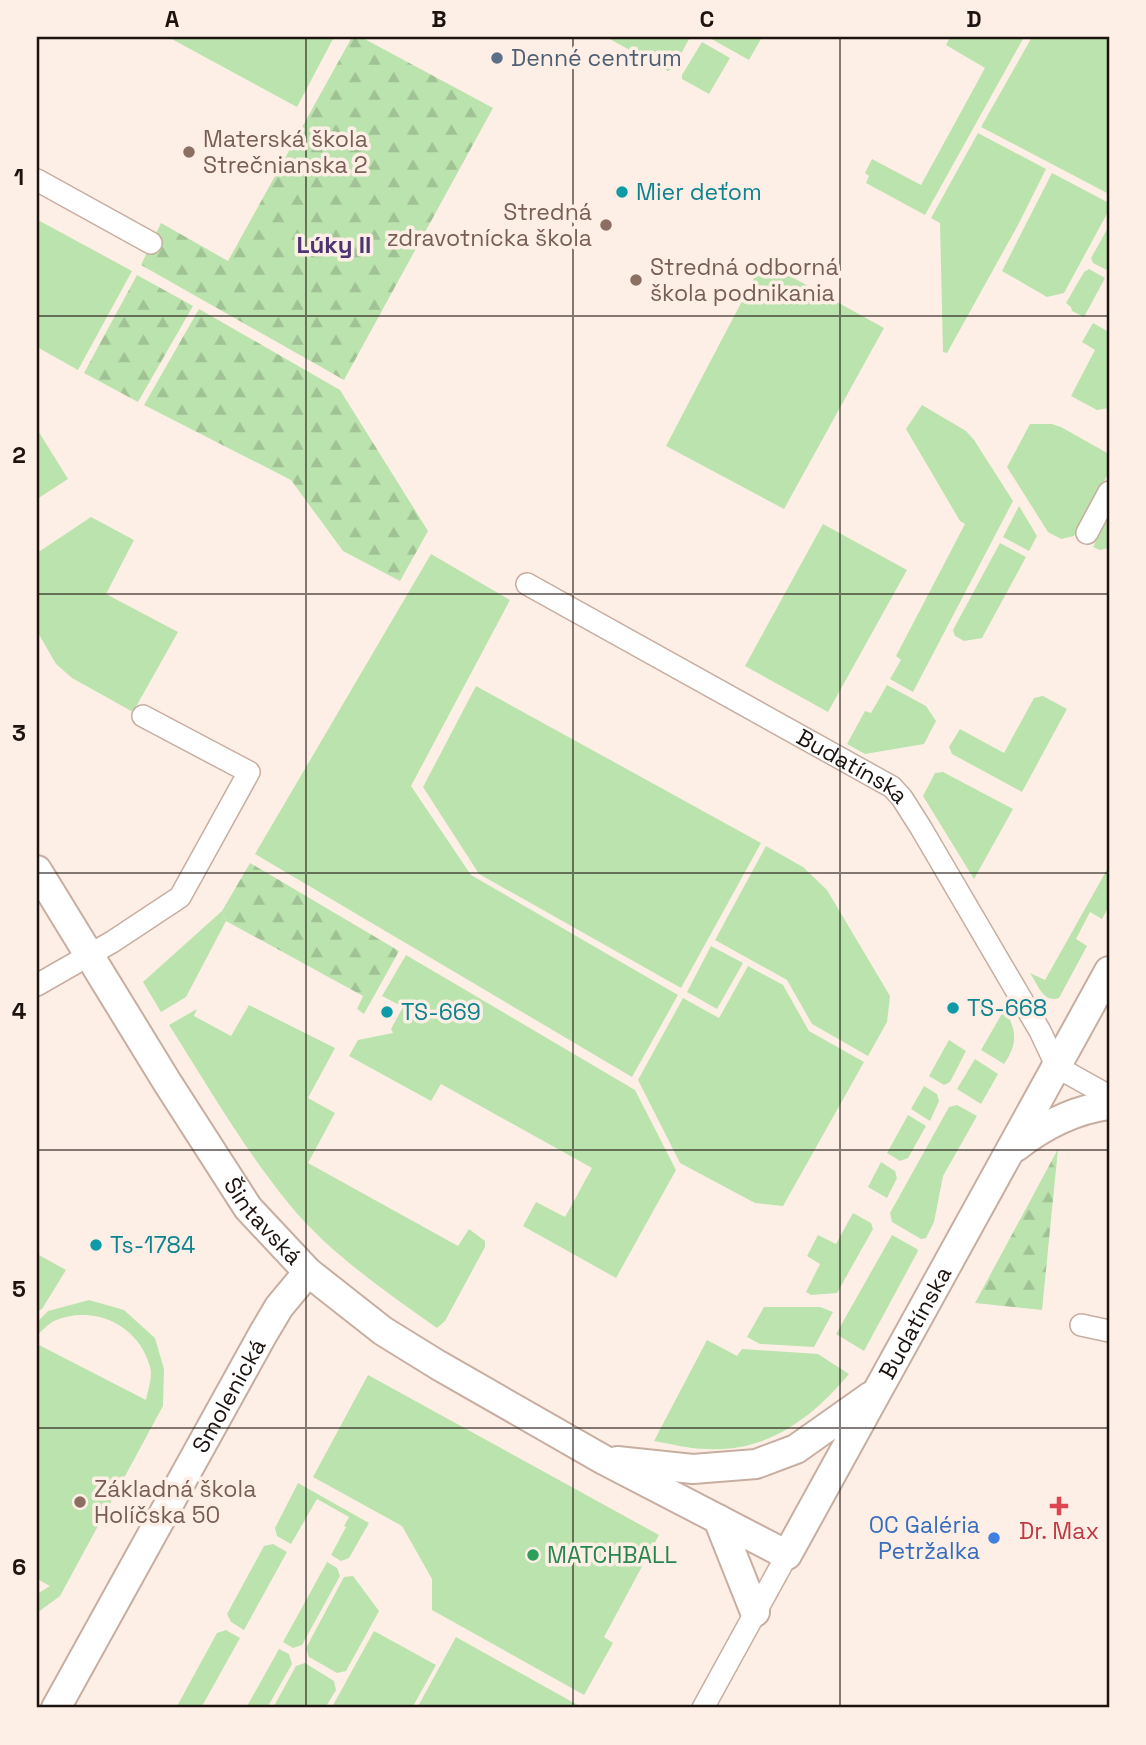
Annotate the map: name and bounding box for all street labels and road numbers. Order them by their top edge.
street label: Budatínska [791,722,915,810]
street label: Šintavská [217,1172,309,1271]
street label: Budatínska [872,1261,958,1384]
street label: Smolenická [185,1333,273,1458]

